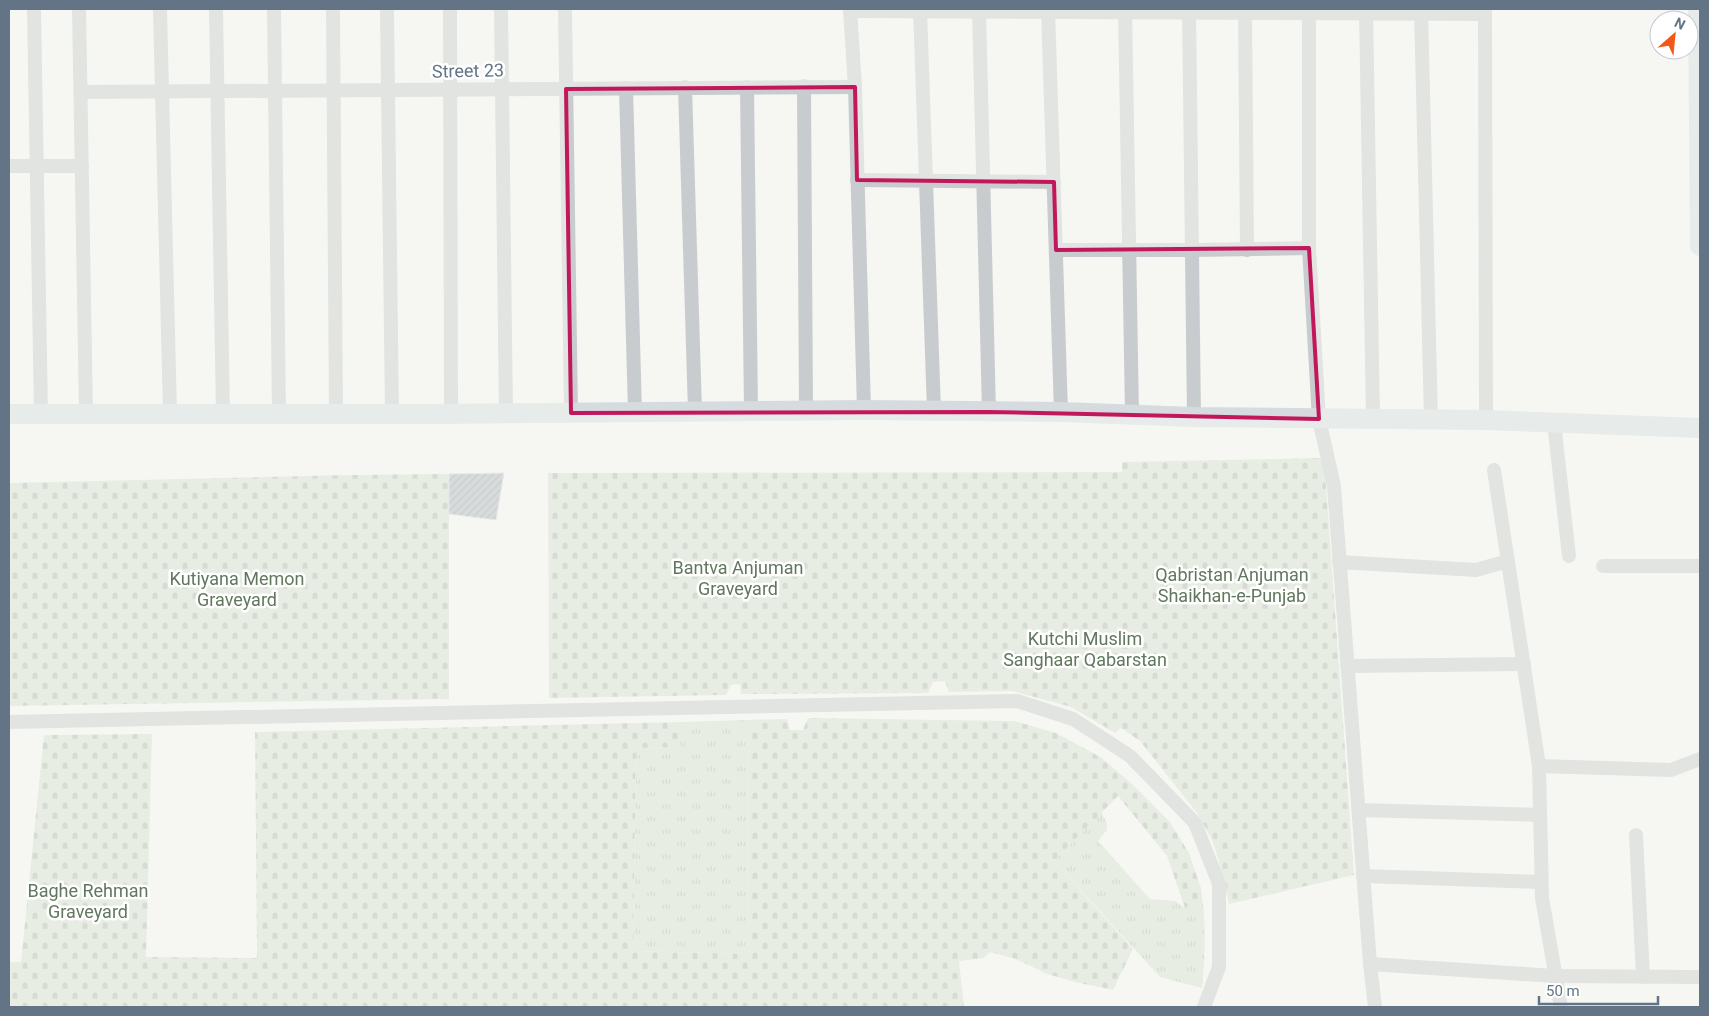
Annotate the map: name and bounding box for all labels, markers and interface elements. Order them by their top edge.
north arrow [1649,10,1699,60]
text: N [1672,14,1688,33]
street label: Street 23 [432,59,504,82]
park label: Bantva Anjuman Graveyard [672,557,804,599]
park label: Qabristan Anjuman Shaikhan-e-Punjab [1155,564,1309,606]
park label: Kutiyana Memon Graveyard [170,568,304,610]
park label: Kutchi Muslim Sanghaar Qabarstan [1003,628,1167,670]
park label: Baghe Rehman Graveyard [27,880,149,922]
scale bar [1539,974,1658,1006]
text: 50 m [1546,982,1580,1000]

